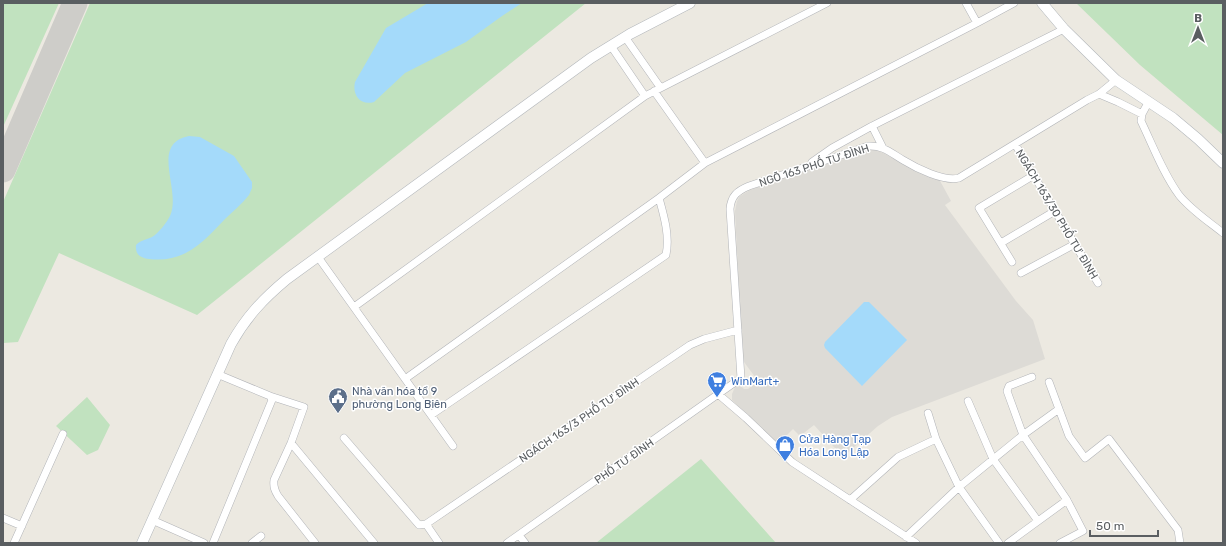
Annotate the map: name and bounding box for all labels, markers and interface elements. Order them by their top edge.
north arrow [1178,8,1218,48]
text: B [1194,12,1202,25]
street label: NGÕ 163 PHỐ TƯ ĐÌNH [757,140,871,189]
street label: NGÁCH 163/30 PHỐ TƯ ĐÌNH [1013,146,1102,281]
supermarket icon: WinMart+ [706,370,728,398]
street label: NGÁCH 163/3 PHỐ TƯ ĐÌNH [516,375,642,465]
place label: WinMart+ [731,375,779,388]
place label: Nhà văn hóa tổ 9 phường Long Biên [352,385,447,411]
public building icon: Nhà văn hóa tổ 9 phường Long Biên [327,386,349,414]
place label: Cửa Hàng Tạp Hóa Long Lập [799,433,871,459]
shop icon: Cửa Hàng Tạp Hóa Long Lập [774,434,796,462]
street label: PHỐ TƯ ĐÌNH [592,436,656,486]
scale bar [1090,512,1158,538]
text: 50 m [1096,519,1124,533]

